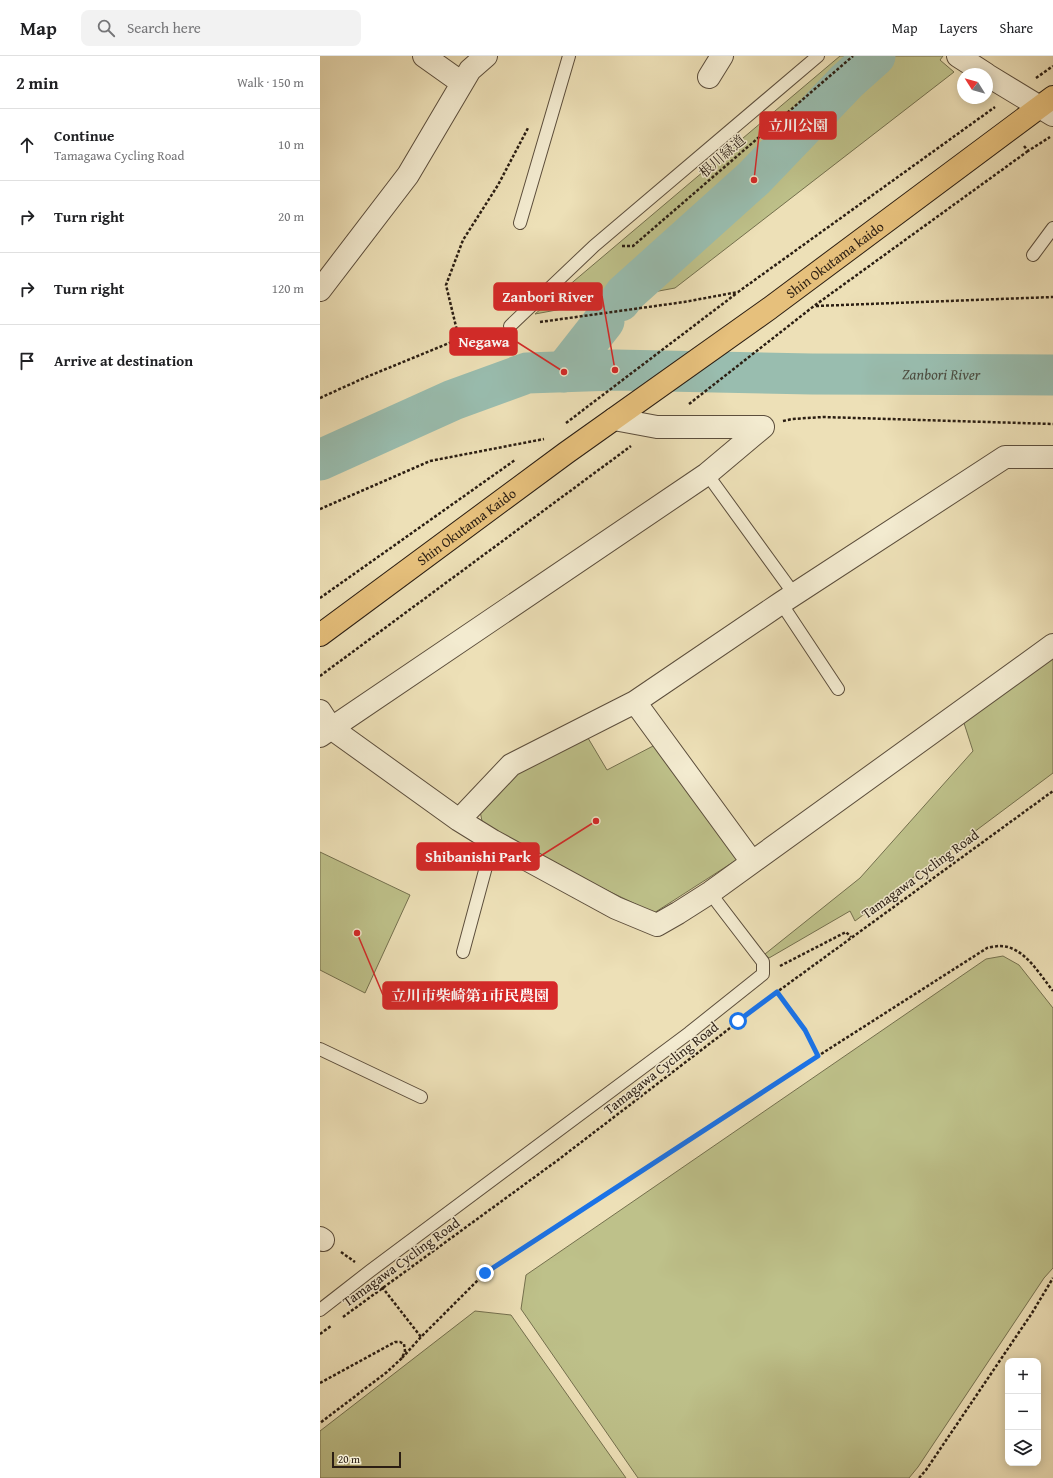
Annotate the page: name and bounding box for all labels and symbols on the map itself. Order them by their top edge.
north arrow [957,68,993,104]
callout: 立川公園 [760,112,836,139]
text: 立川公園 [768,115,828,136]
street label: 根川緑道 [694,130,750,182]
street label: Shin Okutama kaido [781,217,888,303]
callout: Zanbori River [494,283,602,310]
text: Zanbori River [502,286,594,307]
callout: Negawa [450,328,517,355]
text: Negawa [458,331,510,352]
water label: Zanbori River [902,363,981,385]
street label: Shin Okutama Kaido [413,483,520,570]
street label: Tamagawa Cycling Road [857,824,983,923]
callout: Shibanishi Park [417,843,539,870]
text: Shibanishi Park [425,846,531,867]
callout: 立川市柴崎第1市民農園 [383,982,557,1009]
text: 立川市柴崎第1市民農園 [391,985,549,1006]
route start [729,1012,747,1030]
street label: Tamagawa Cycling Road [600,1017,723,1119]
street label: Tamagawa Cycling Road [338,1212,464,1311]
route end [476,1264,494,1282]
scale bar [332,1450,401,1469]

